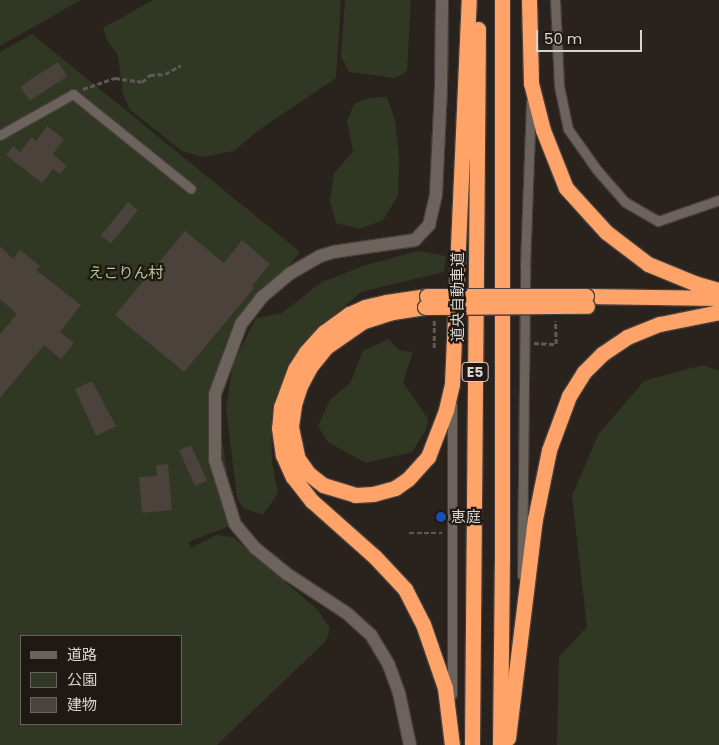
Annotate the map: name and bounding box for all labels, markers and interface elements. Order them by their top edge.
scale bar [539,20,645,52]
text: 50 m [544,28,582,49]
street label: 道央自動車道 [449,252,467,342]
park label: えこりん村 [89,264,163,282]
road number: E5 [461,361,489,384]
place label: 恵庭 [451,508,481,526]
marker: 恵庭 [435,511,447,523]
legend [20,635,182,725]
text: 道路 [67,644,97,665]
text: 公園 [67,669,97,690]
text: 建物 [67,694,97,715]

